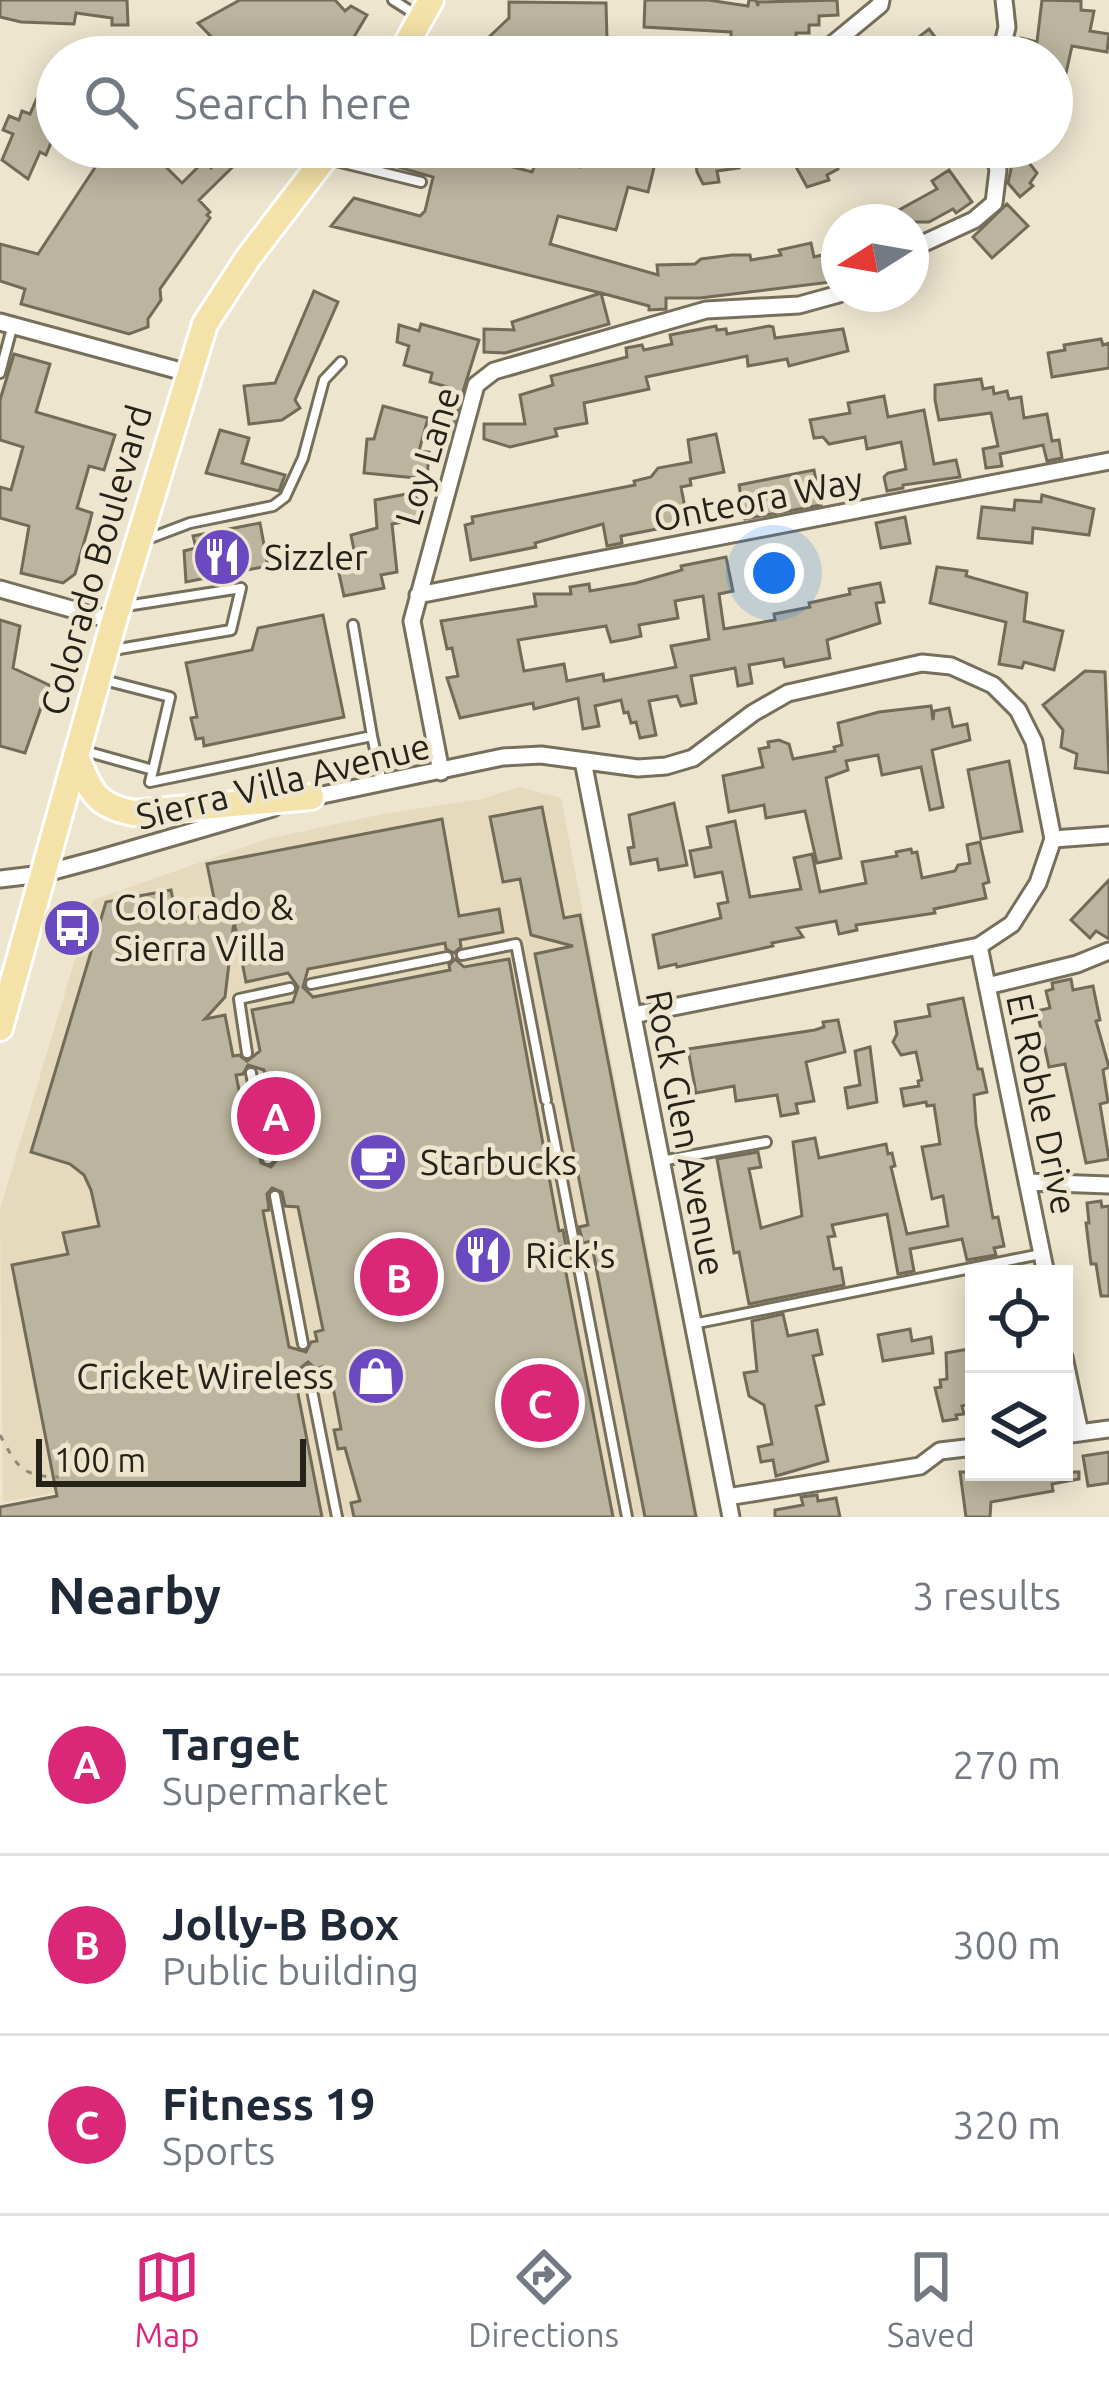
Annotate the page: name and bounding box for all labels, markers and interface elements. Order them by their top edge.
search box [36,36,1073,168]
icon: search [78,69,144,135]
text: Search here [174,77,412,128]
north arrow [821,204,929,312]
street label: Loy Lane [386,382,467,530]
street label: Colorado Boulevard [32,400,159,720]
street label: Onteora Way [650,458,866,539]
restaurant icon: Sizzler [191,526,253,588]
place label: Sizzler [264,536,368,577]
your location [744,543,804,603]
street label: Sierra Villa Avenue [132,724,434,837]
place label: Colorado & Sierra Villa [114,886,294,968]
bus stop icon: Colorado & Sierra Villa [41,897,103,959]
street label: Rock Glen Avenue [639,987,734,1279]
street label: El Roble Drive [999,990,1086,1218]
pin: A [237,1071,315,1161]
cafe icon: Starbucks [347,1131,409,1193]
place label: Starbucks [420,1141,577,1182]
restaurant icon: Rick's [452,1224,514,1286]
pin: B [360,1232,438,1322]
place label: Rick's [525,1234,615,1275]
map controls [965,1265,1073,1481]
button: locate [965,1265,1073,1373]
shop icon: Cricket Wireless [345,1345,407,1407]
place label: Cricket Wireless [76,1355,334,1396]
pin: C [501,1358,579,1448]
button: layers [965,1373,1073,1481]
scale bar [36,1433,306,1486]
text: 100 m [54,1441,146,1478]
text: Nearby [48,1566,221,1624]
text: 3 results [912,1574,1061,1617]
text: Target [162,1718,300,1769]
text: A [73,1743,101,1786]
text: 270 m [952,1743,1061,1786]
text: Supermarket [162,1769,388,1812]
text: Jolly-B Box [162,1898,399,1949]
text: B [74,1923,100,1966]
text: 300 m [952,1923,1061,1966]
text: Public building [162,1949,419,1992]
text: Fitness 19 [162,2078,375,2129]
text: C [75,2103,99,2146]
text: 320 m [952,2103,1061,2146]
text: Sports [162,2129,275,2172]
tab: Map [134,2244,200,2353]
tab: Directions [468,2244,619,2353]
tab: Saved [887,2244,975,2353]

